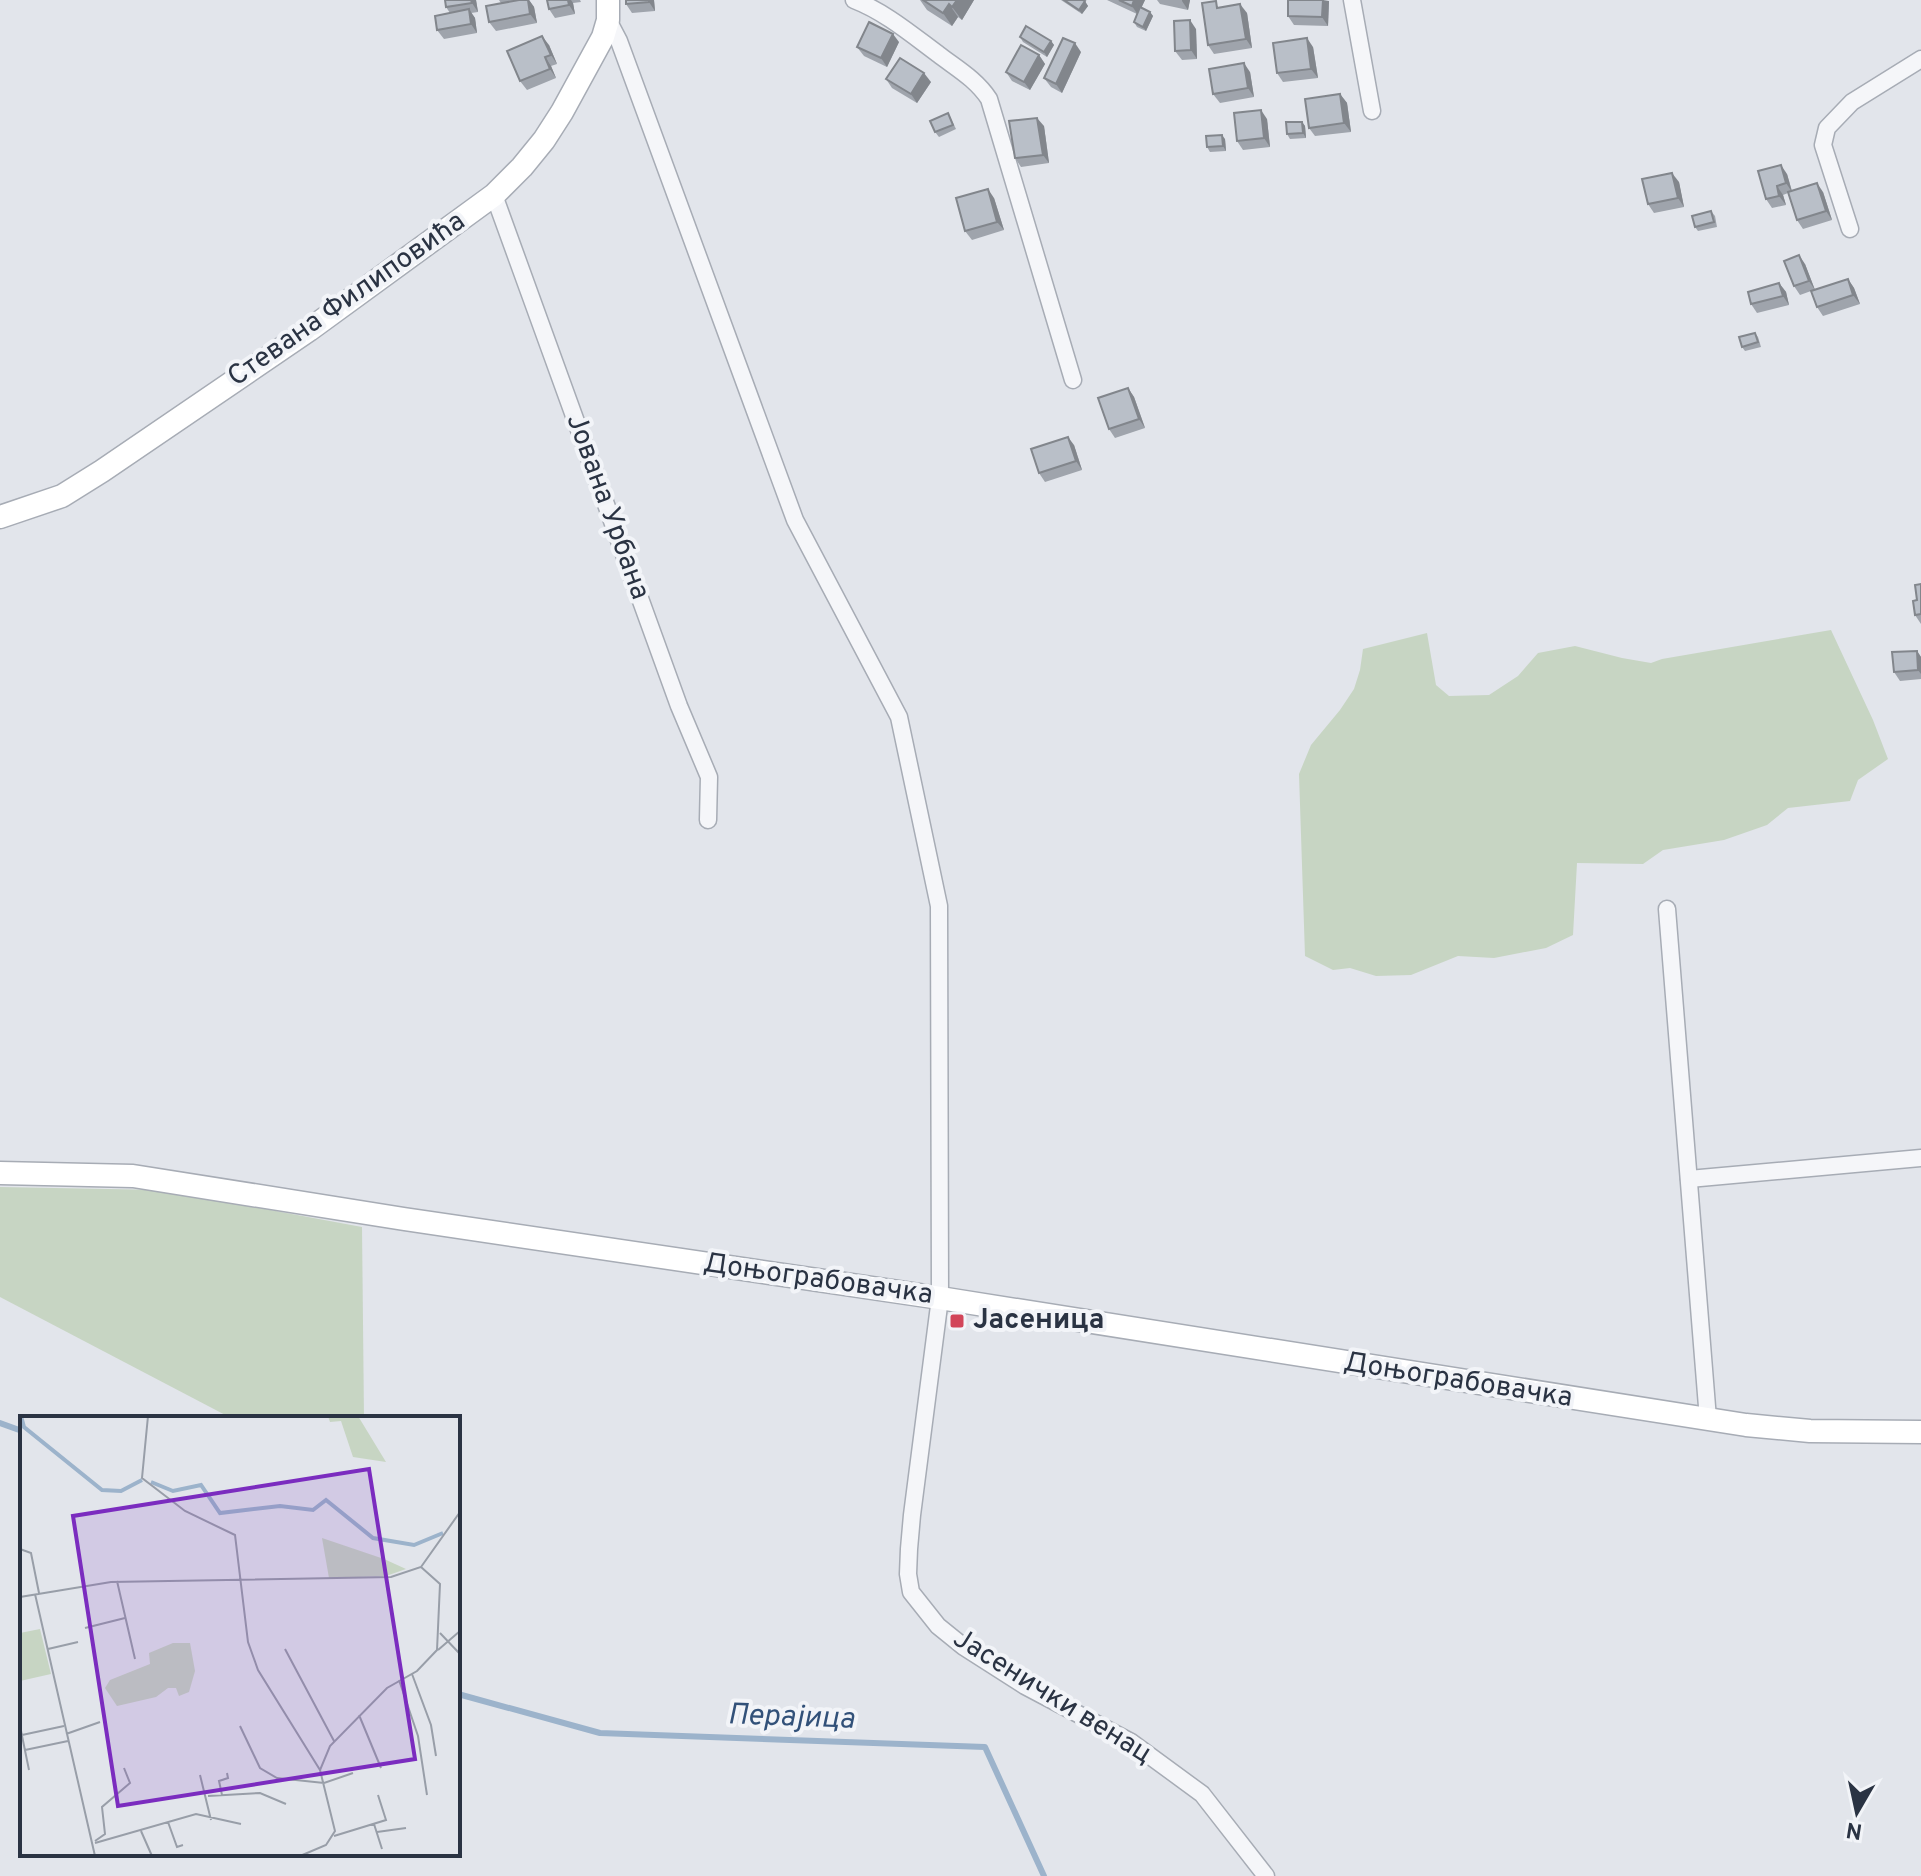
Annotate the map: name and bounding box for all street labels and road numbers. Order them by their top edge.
street label: Стевана Филиповића [221,204,473,396]
street label: Јована Урбана [557,409,657,605]
street label: Доњограбовачка [701,1246,935,1314]
street label: Доњограбовачка [1341,1345,1575,1417]
street label: Јасенички венац [946,1621,1158,1773]

